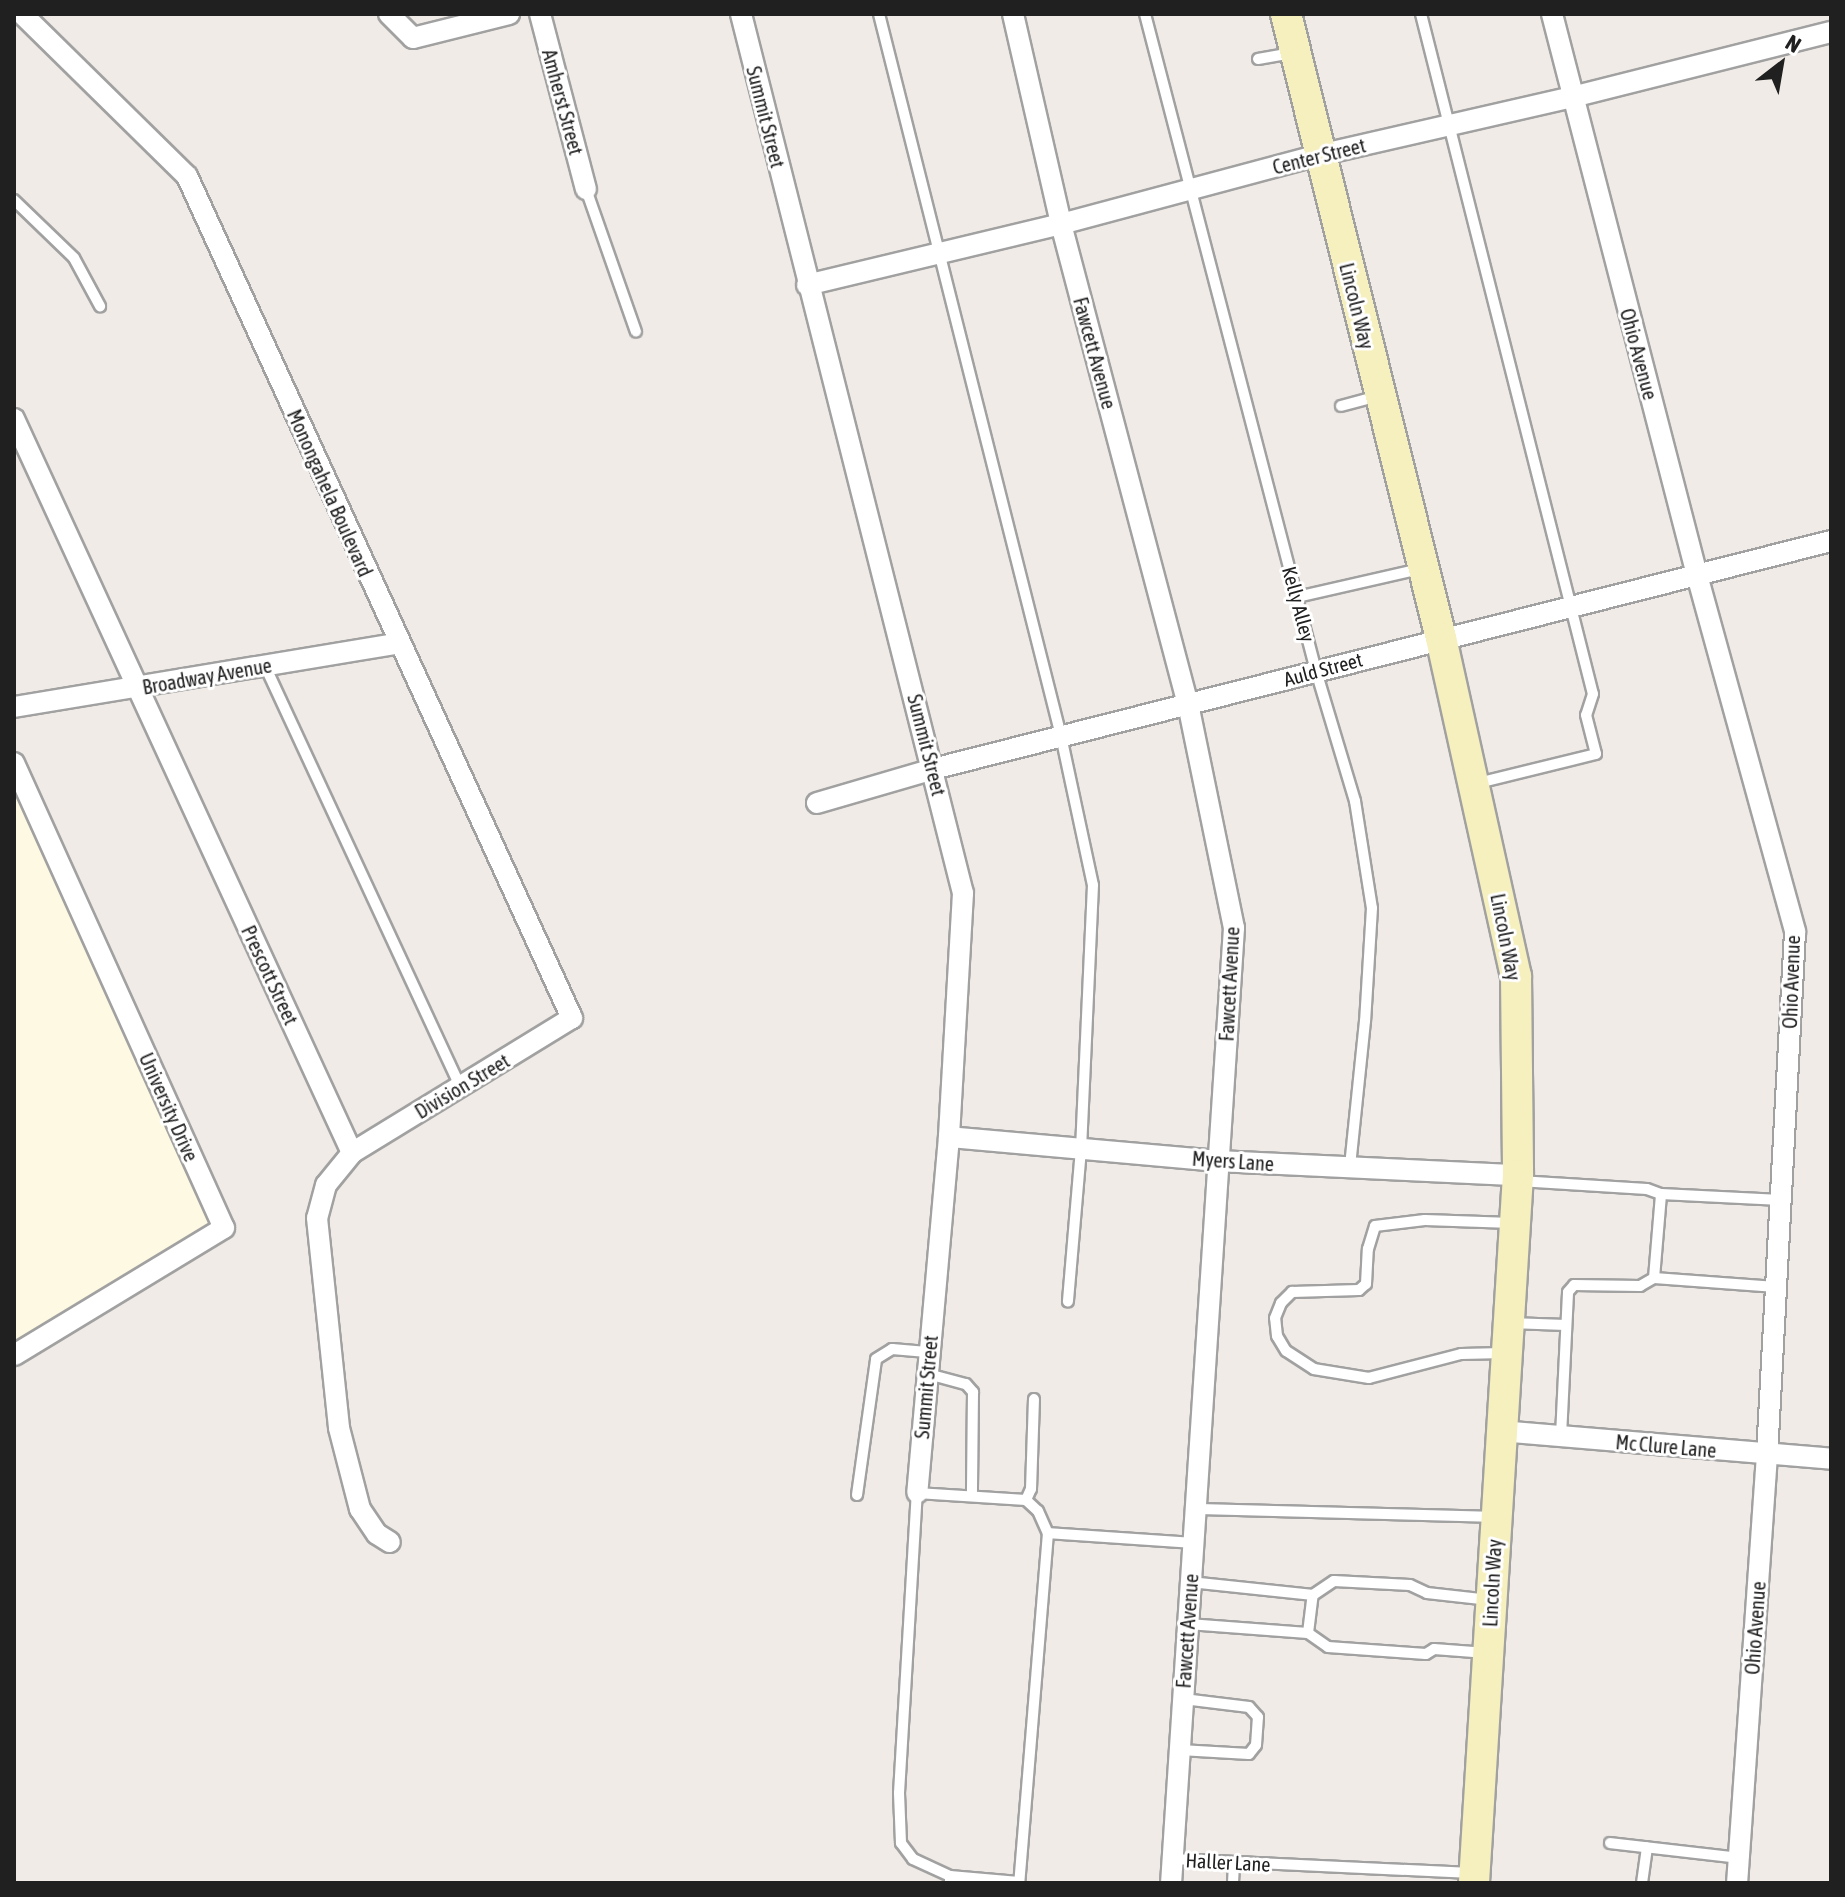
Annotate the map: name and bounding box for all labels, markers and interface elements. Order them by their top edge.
north arrow [1741,24,1821,104]
text: N [1781,29,1806,58]
street label: Amherst Street [537,47,589,157]
street label: Summit Street [742,64,790,170]
street label: Center Street [1270,133,1368,179]
street label: Lincoln Way [1335,260,1379,352]
street label: Fawcett Avenue [1069,294,1121,412]
street label: Ohio Avenue [1615,306,1663,402]
street label: Monongahela Boulevard [282,406,378,580]
street label: Kelly Alley [1277,564,1321,644]
street label: Auld Street [1281,647,1365,691]
street label: Broadway Avenue [140,653,274,699]
street label: Summit Street [903,692,951,798]
street label: Lincoln Way [1486,892,1526,982]
street label: Prescott Street [237,922,303,1028]
street label: Fawcett Avenue [1214,926,1244,1042]
street label: Ohio Avenue [1777,935,1805,1029]
street label: Division Street [410,1048,514,1124]
street label: University Drive [134,1049,204,1165]
street label: Myers Lane [1191,1146,1275,1176]
street label: Summit Street [910,1334,942,1440]
street label: Mc Clure Lane [1615,1430,1717,1462]
street label: Lincoln Way [1478,1538,1506,1628]
street label: Fawcett Avenue [1171,1573,1203,1689]
street label: Ohio Avenue [1740,1581,1770,1675]
street label: Haller Lane [1185,1848,1271,1876]

